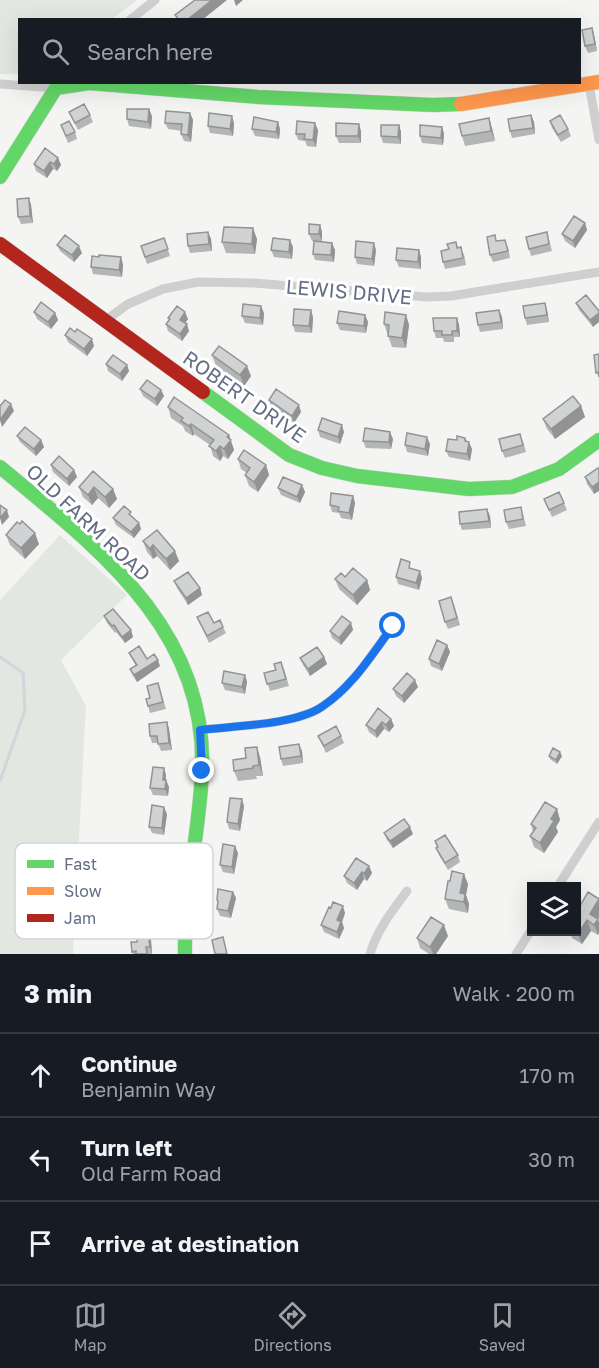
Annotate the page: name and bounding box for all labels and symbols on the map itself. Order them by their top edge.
street label: LEWIS DRIVE [285,274,413,308]
street label: ROBERT DRIVE [179,345,311,447]
street label: OLD FARM ROAD [22,458,156,586]
route start [379,612,405,638]
route end [188,757,214,783]
legend [15,843,213,939]
text: Fast [64,854,97,874]
text: Slow [64,881,102,901]
text: Jam [64,908,96,928]

